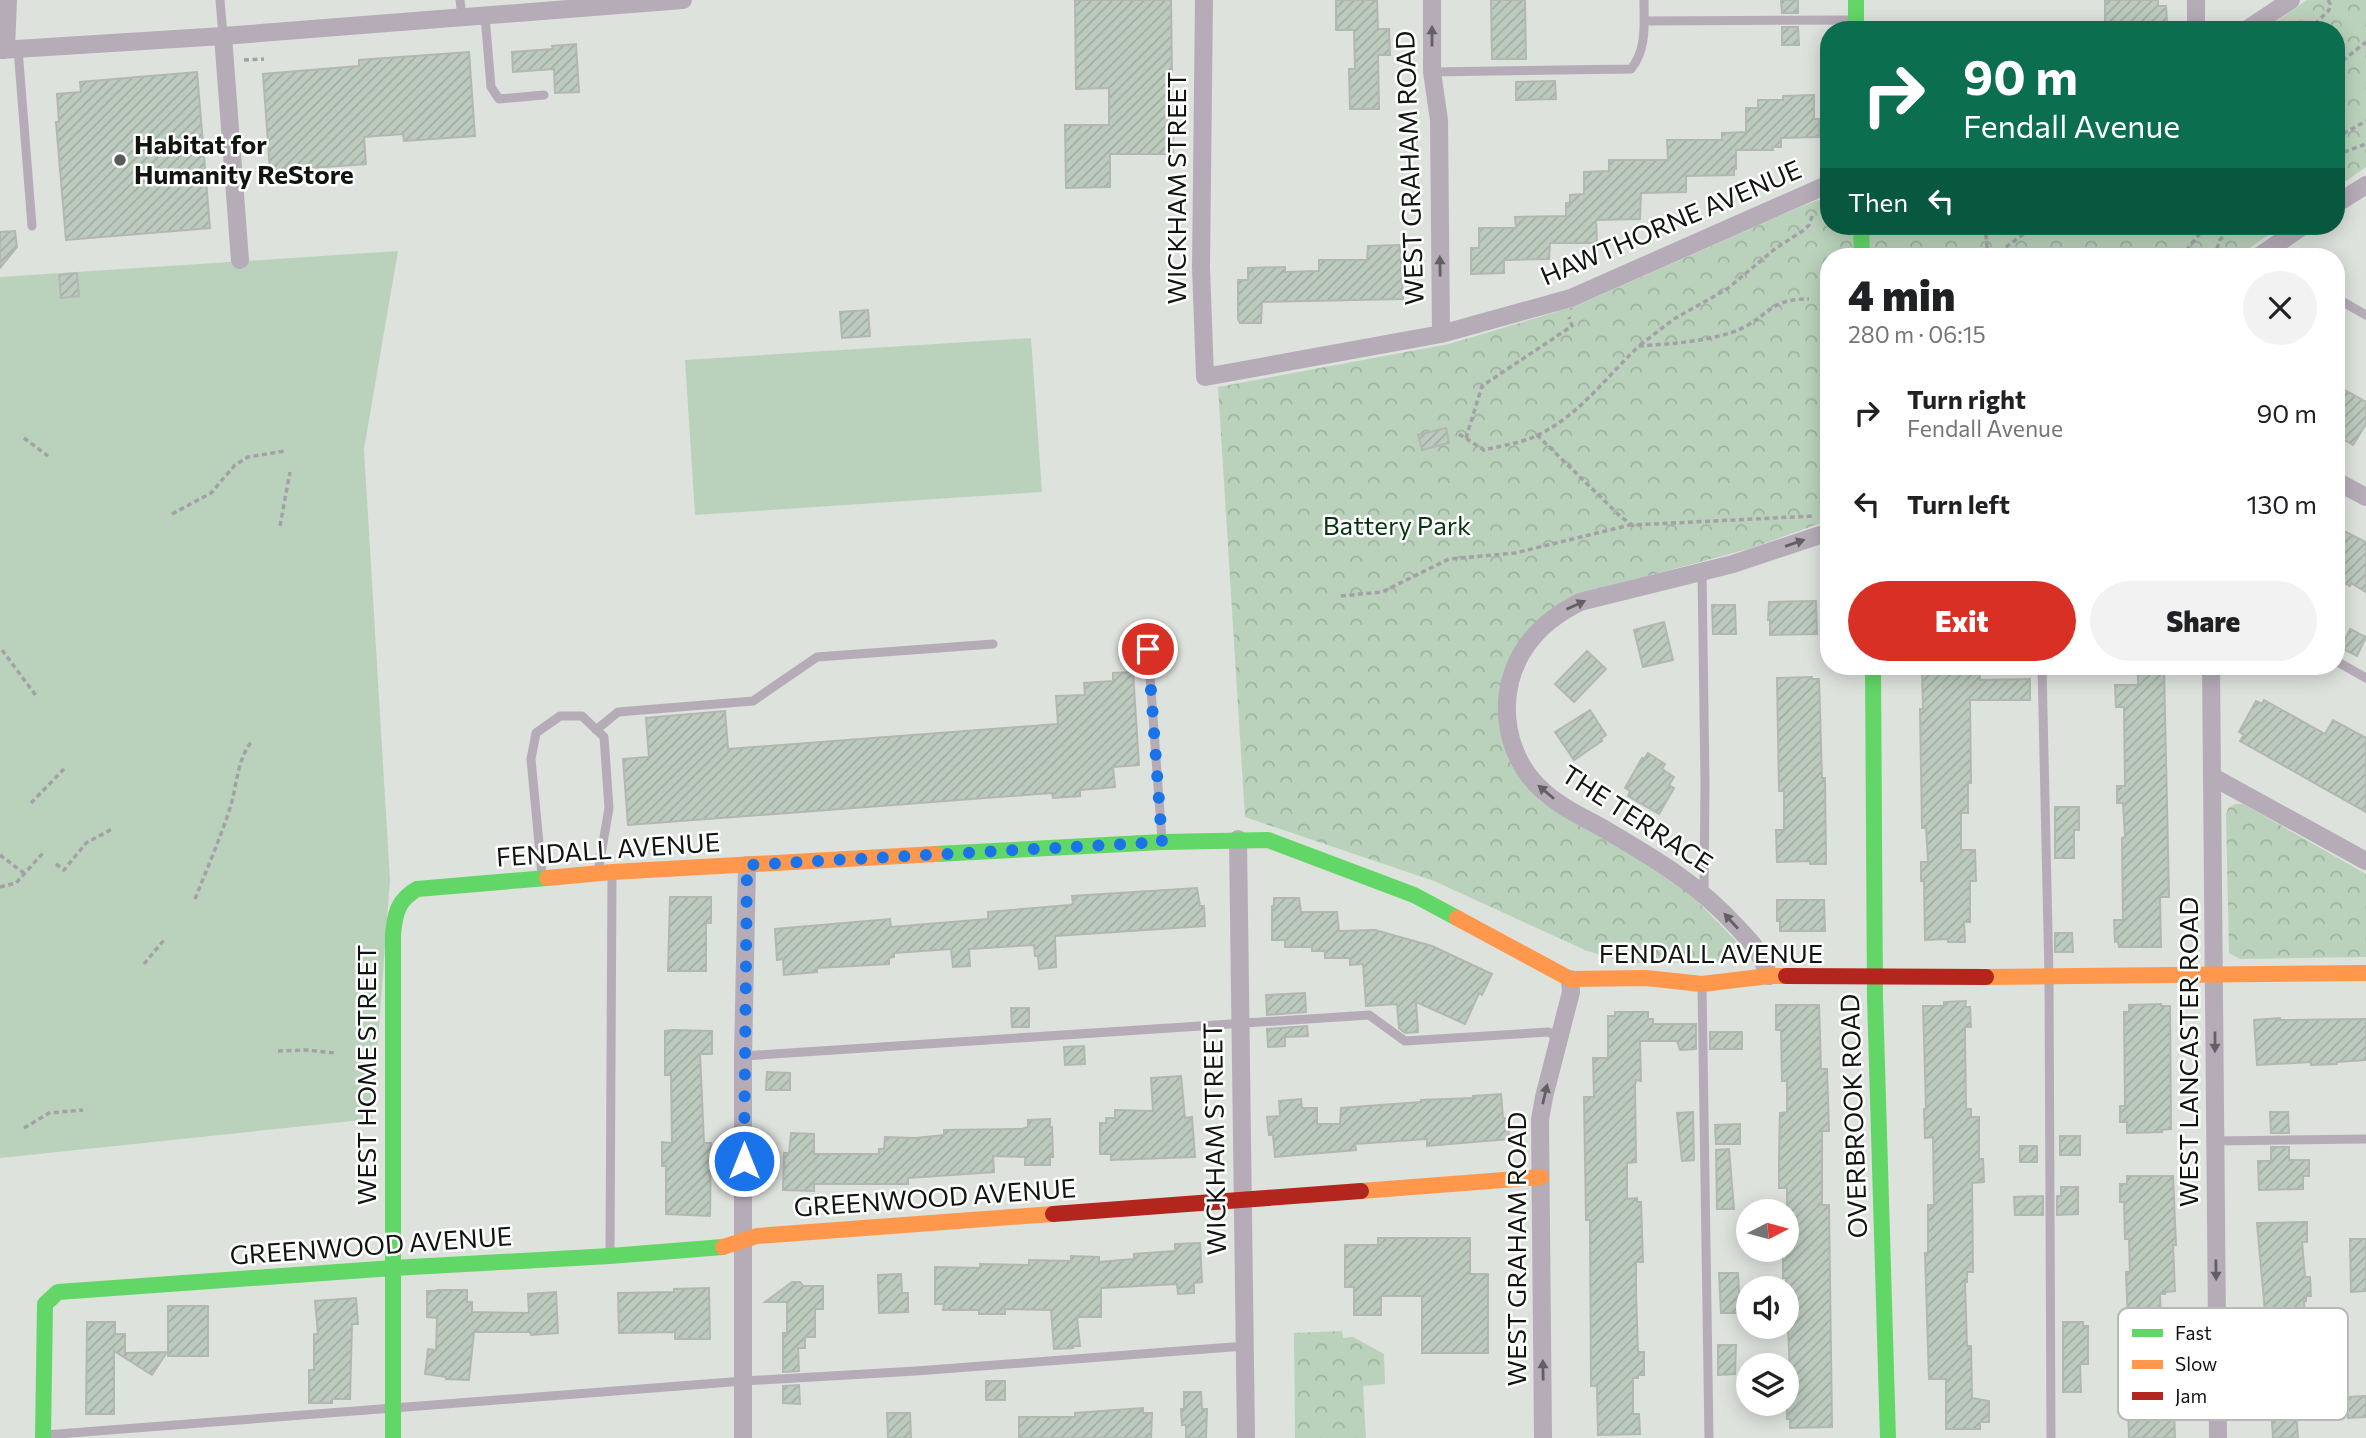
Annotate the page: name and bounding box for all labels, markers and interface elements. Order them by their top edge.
one-way arrow [1426,25,1438,47]
street label: WEST GRAHAM ROAD [1388,30,1429,306]
text: 90 m [1963,45,2078,105]
icon: right [1848,49,1939,140]
street label: WICKHAM STREET [1160,72,1191,304]
text: Fendall Avenue [1963,105,2180,145]
place label: Habitat for Humanity ReStore [134,128,354,189]
marker: Habitat for Humanity ReStore [112,152,128,168]
street label: HAWTHORNE AVENUE [1535,153,1805,291]
icon: left [1922,182,1960,220]
text: Then [1848,186,1908,217]
one-way arrow [1435,255,1446,277]
text: 4 min [1848,268,1955,320]
button: close [2243,271,2317,345]
text: 280 m · 06:15 [1848,320,1986,348]
text: Turn right [1907,383,2026,414]
icon: right [1848,394,1886,432]
text: 90 m [2257,397,2317,428]
text: Fendall Avenue [1907,414,2063,442]
icon: left [1848,485,1886,523]
text: Turn left [1907,488,2010,519]
text: 130 m [2246,488,2317,519]
park label: Battery Park [1323,509,1471,540]
one-way arrow [1784,537,1805,548]
button: Exit [1848,581,2076,661]
button: Share [2090,581,2317,661]
one-way arrow [1566,599,1586,611]
pin [1118,619,1178,679]
icon: arrive [1129,630,1167,668]
street label: THE TERRACE [1556,757,1719,878]
one-way arrow [1537,784,1555,799]
street label: FENDALL AVENUE [495,825,721,872]
street label: WEST LANCASTER ROAD [2172,897,2203,1207]
one-way arrow [1723,912,1739,930]
street label: FENDALL AVENUE [1599,937,1823,968]
street label: WEST HOME STREET [350,945,381,1205]
street label: OVERBROOK ROAD [1833,993,1872,1239]
street label: WICKHAM STREET [1196,1022,1231,1256]
one-way arrow [2209,1032,2221,1054]
one-way arrow [1540,1083,1551,1105]
street label: WEST GRAHAM ROAD [1500,1112,1531,1386]
position arrow [707,1124,781,1198]
street label: GREENWOOD AVENUE [793,1171,1077,1222]
north arrow [1736,1199,1799,1262]
map controls [1736,1199,1799,1416]
street label: GREENWOOD AVENUE [229,1219,513,1270]
one-way arrow [2210,1259,2222,1281]
button: sound [1736,1276,1799,1339]
legend [2118,1308,2348,1420]
text: Fast [2175,1321,2212,1344]
text: Slow [2175,1352,2217,1375]
button: layers [1736,1353,1799,1416]
one-way arrow [1537,1359,1549,1381]
text: Jam [2175,1384,2207,1407]

